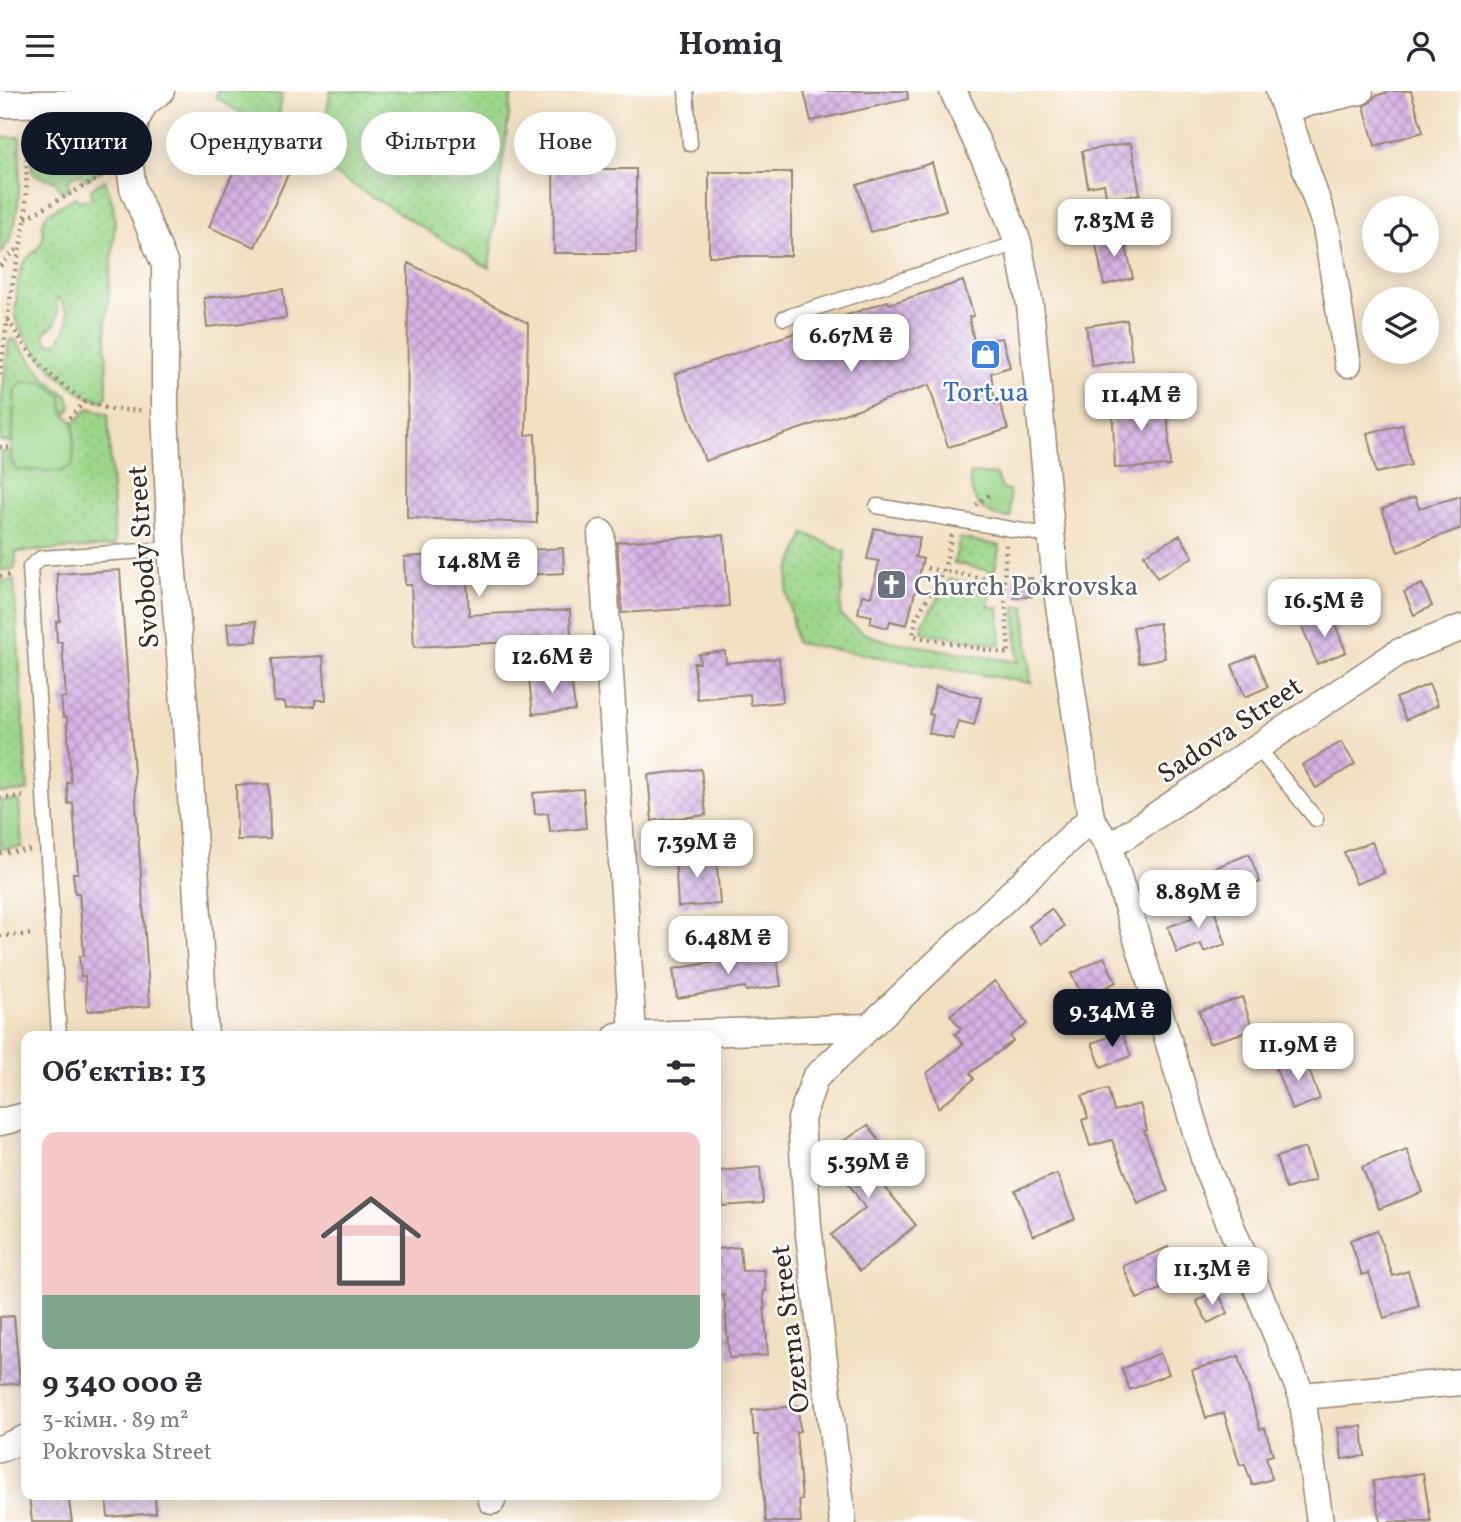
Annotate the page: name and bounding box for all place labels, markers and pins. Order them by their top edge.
pin: 7.83M ₴ [1049,199,1179,259]
pin: 6.67M ₴ [786,315,916,374]
shop icon: Tort.ua [969,337,1003,371]
pin: 11.4M ₴ [1076,373,1206,433]
place label: Tort.ua [943,374,1029,413]
pin: 14.8M ₴ [414,539,544,599]
church icon: Church Pokrovska [874,568,908,602]
place label: Church Pokrovska [914,568,1139,607]
pin: 16.5M ₴ [1259,580,1389,639]
pin: 12.6M ₴ [487,635,617,695]
pin: 7.39M ₴ [632,821,762,880]
pin: 8.89M ₴ [1133,871,1263,930]
pin: 6.48M ₴ [663,917,793,976]
pin: 9.34M ₴ [1047,989,1177,1049]
pin: 11.9M ₴ [1233,1023,1363,1083]
pin: 5.39M ₴ [803,1141,933,1200]
pin: 11.3M ₴ [1147,1247,1277,1307]

